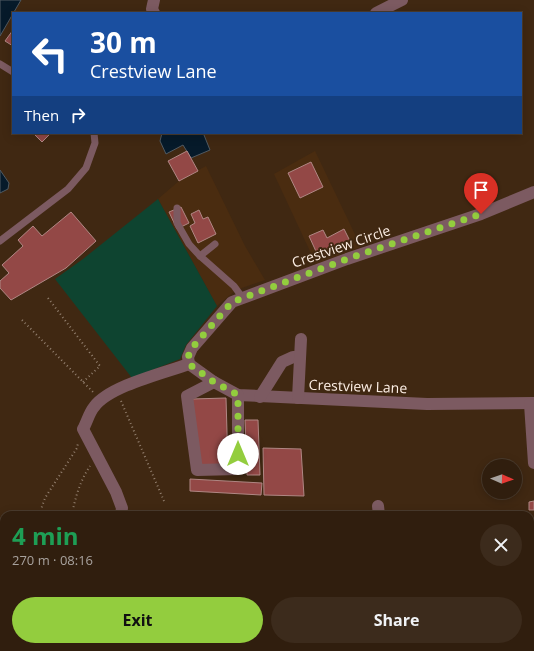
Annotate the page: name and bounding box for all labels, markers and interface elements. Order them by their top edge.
text: 30 m [90,23,157,61]
icon: left [24,28,76,80]
text: Crestview Lane [90,59,217,83]
icon: right [67,104,89,126]
text: Then [24,105,59,125]
pin [464,173,498,214]
icon: arrive [470,179,492,201]
street label: Crestview Circle [289,220,393,272]
street label: Crestview Lane [308,375,408,397]
position arrow [217,433,259,475]
north arrow [482,459,522,499]
map controls [482,459,522,499]
text: 4 min [12,519,79,552]
button: close [480,524,522,566]
text: 270 m · 08:16 [12,551,93,569]
button: Exit [12,597,263,643]
button: Share [271,597,522,643]

